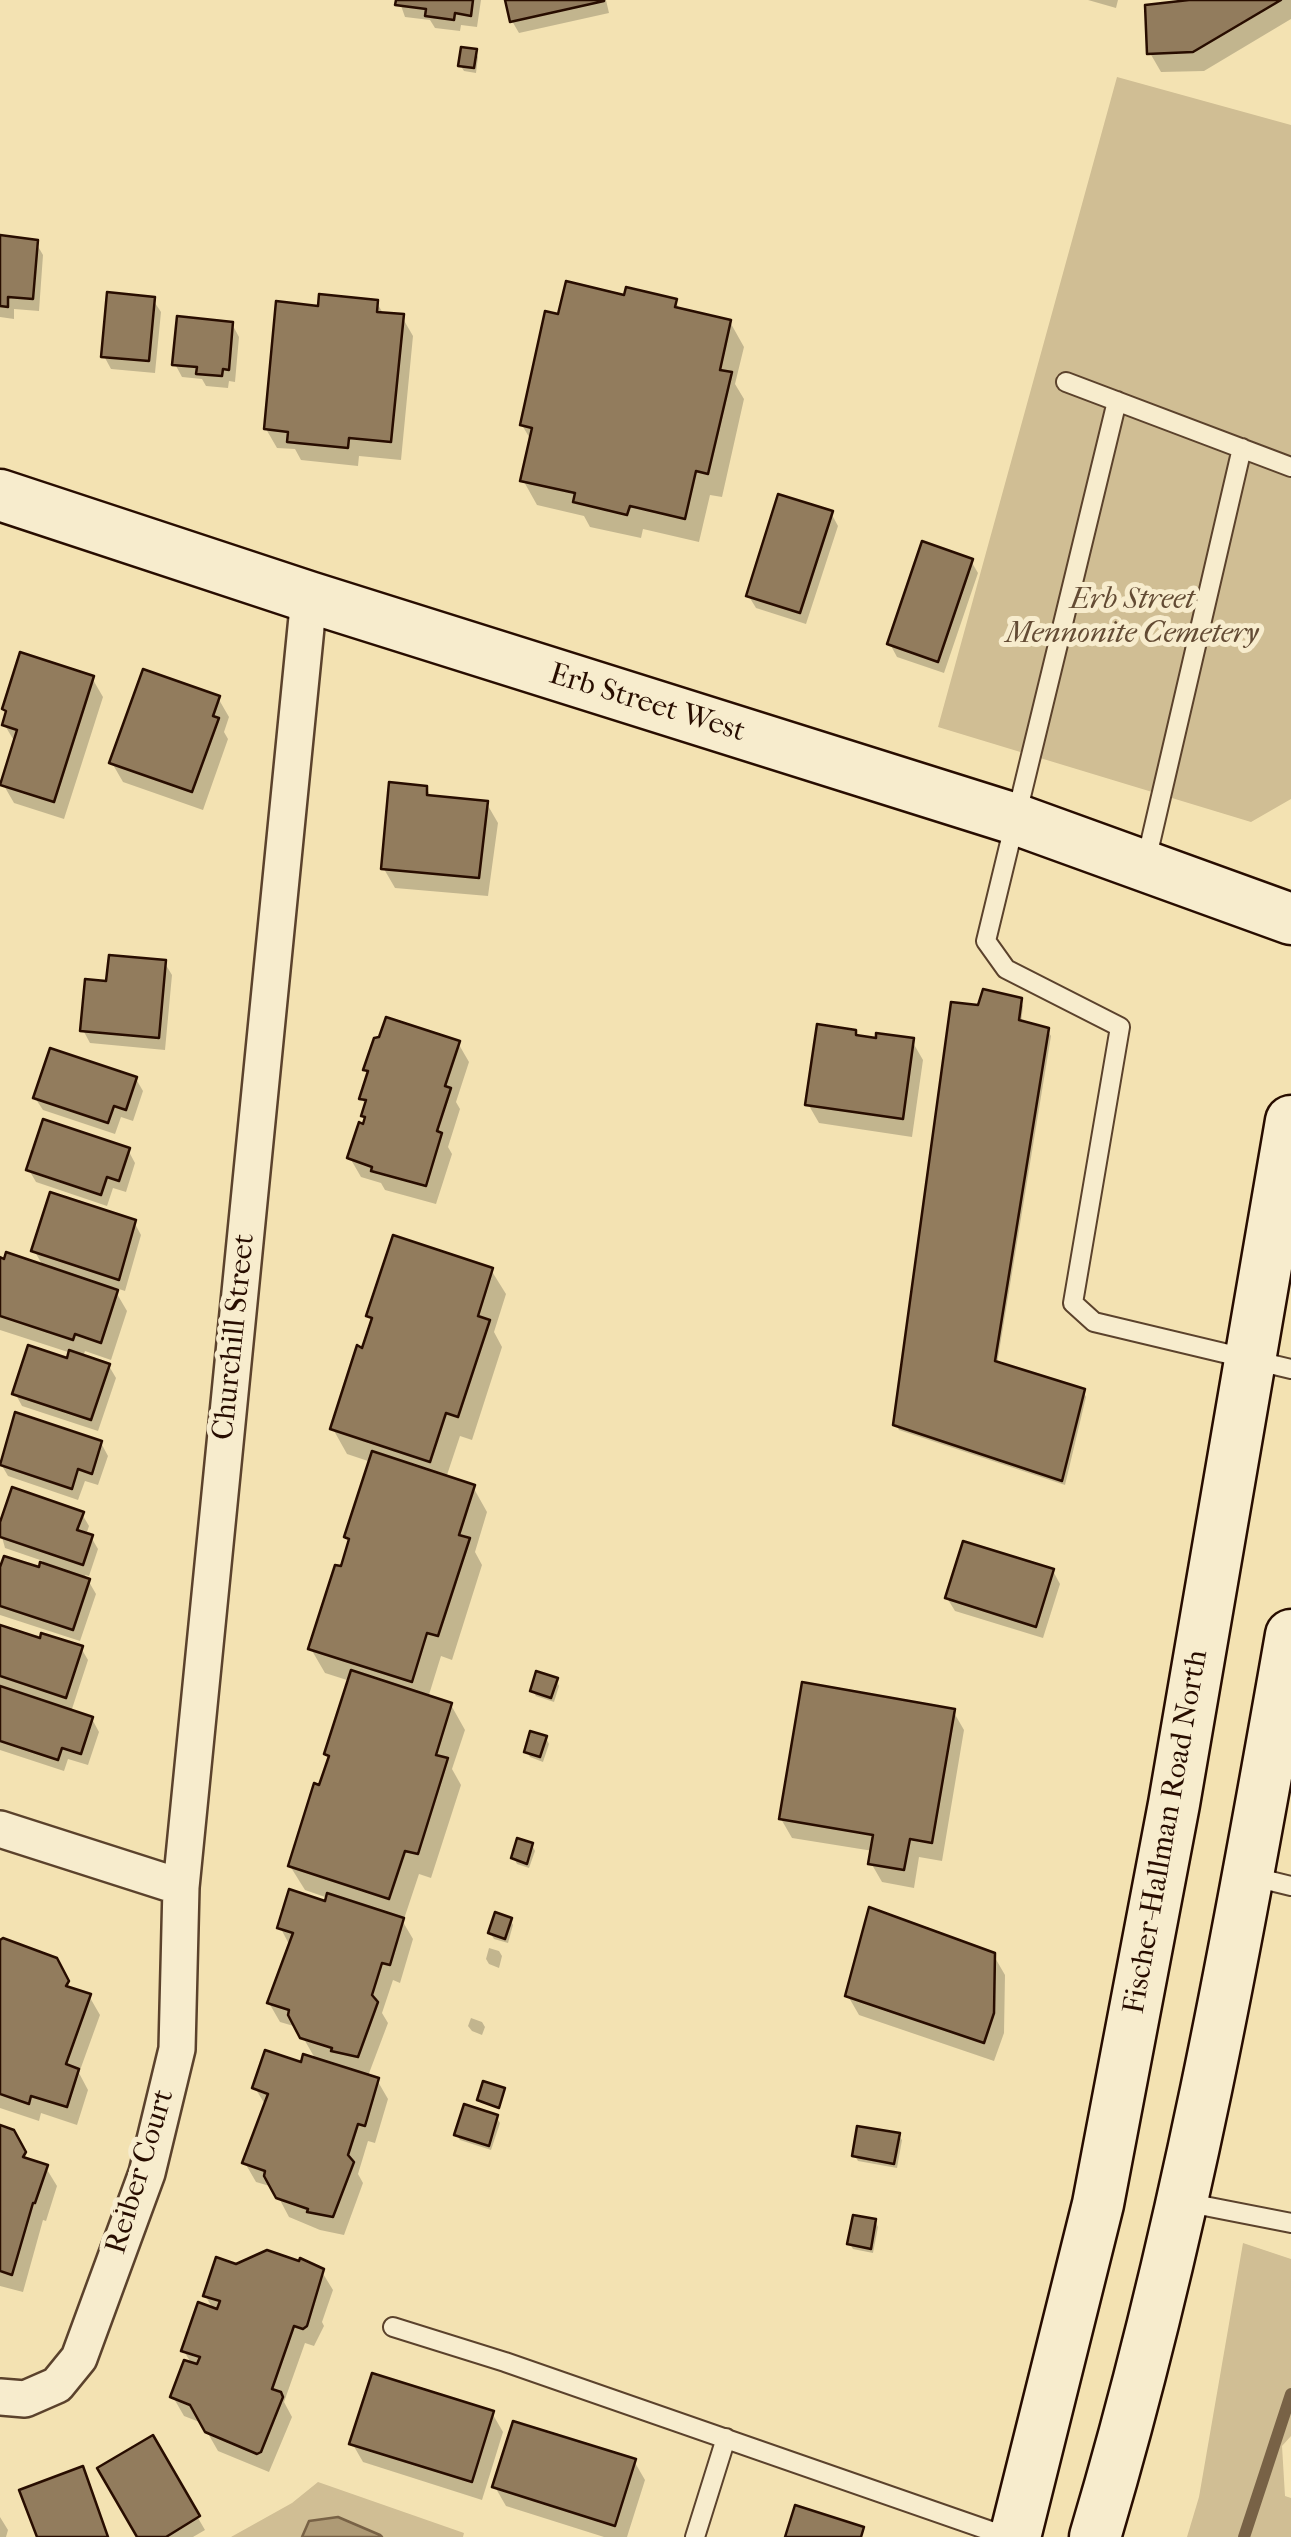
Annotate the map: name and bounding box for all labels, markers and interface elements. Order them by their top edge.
park label: Erb Street Mennonite Cemetery [1005,583,1259,654]
street label: Erb Street West [545,657,749,751]
street label: Churchill Street [206,1232,264,1442]
street label: Fischer-Hallman Road North [1117,1647,1217,2017]
street label: Reiber Court [99,2085,183,2259]

